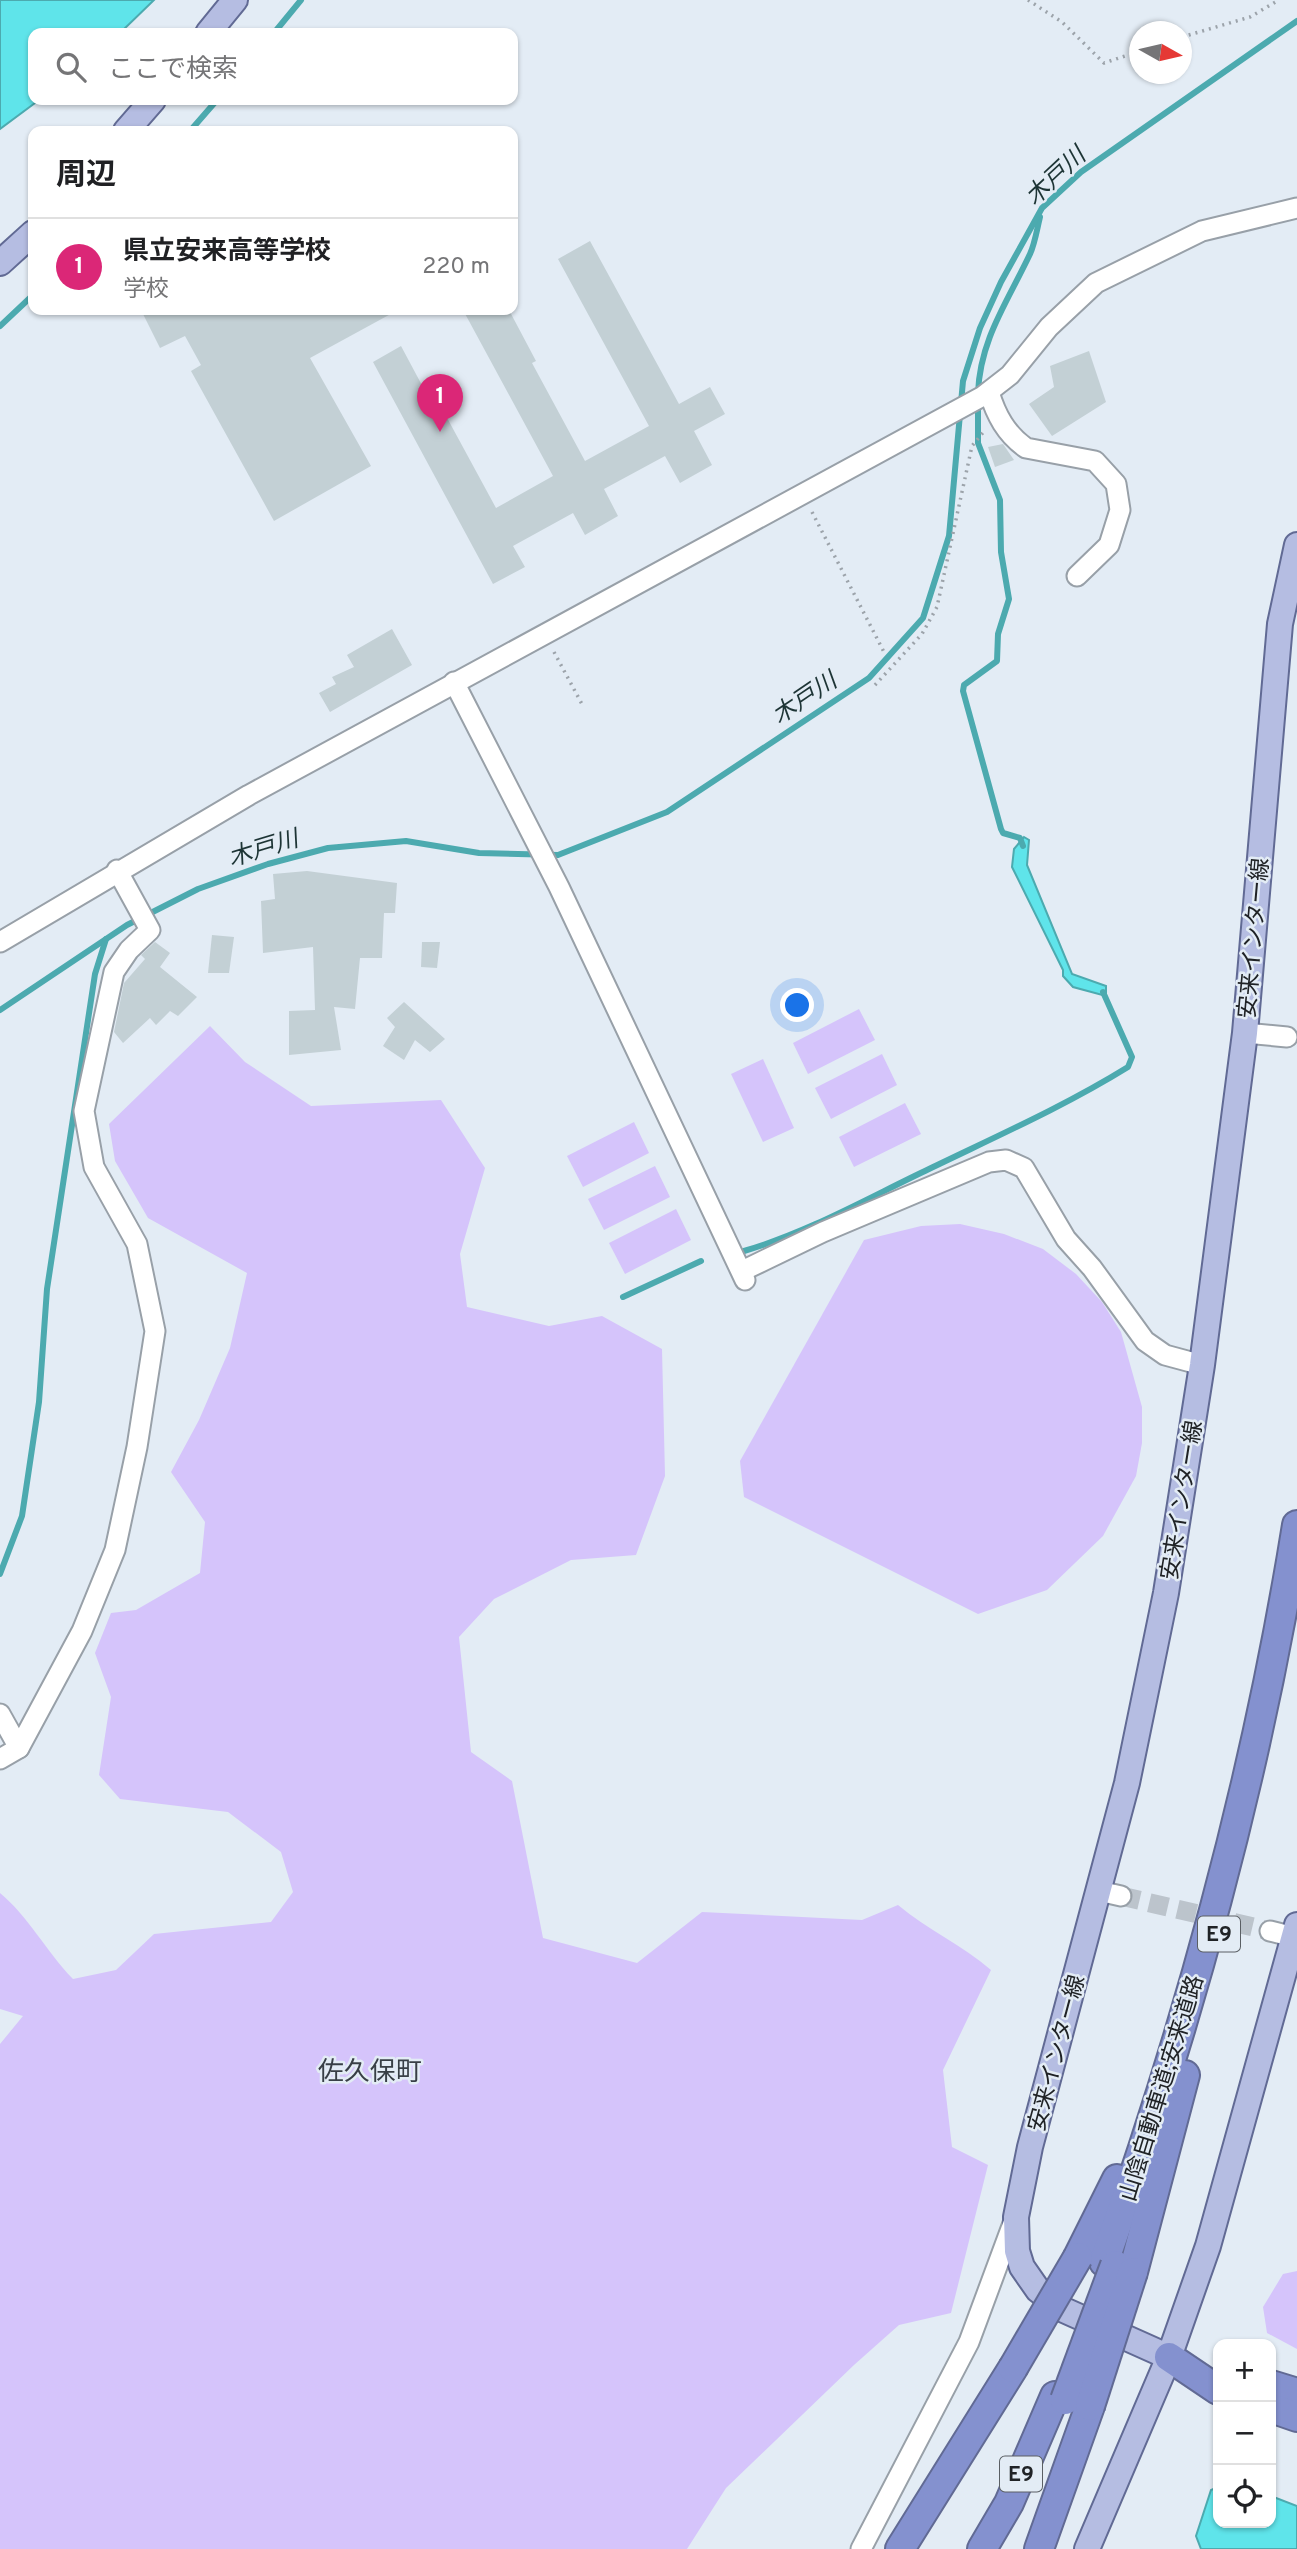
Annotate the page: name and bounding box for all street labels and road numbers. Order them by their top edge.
street label: 安来インター線 [1234,857,1277,1020]
street label: 安来インター線 [1157,1419,1210,1582]
road number: E9 [1198,1916,1240,1952]
street label: 安来インター線 [1024,1972,1093,2135]
street label: 山陰自動車道;安来道路 [1115,1972,1212,2205]
road number: E9 [1000,2456,1042,2492]

